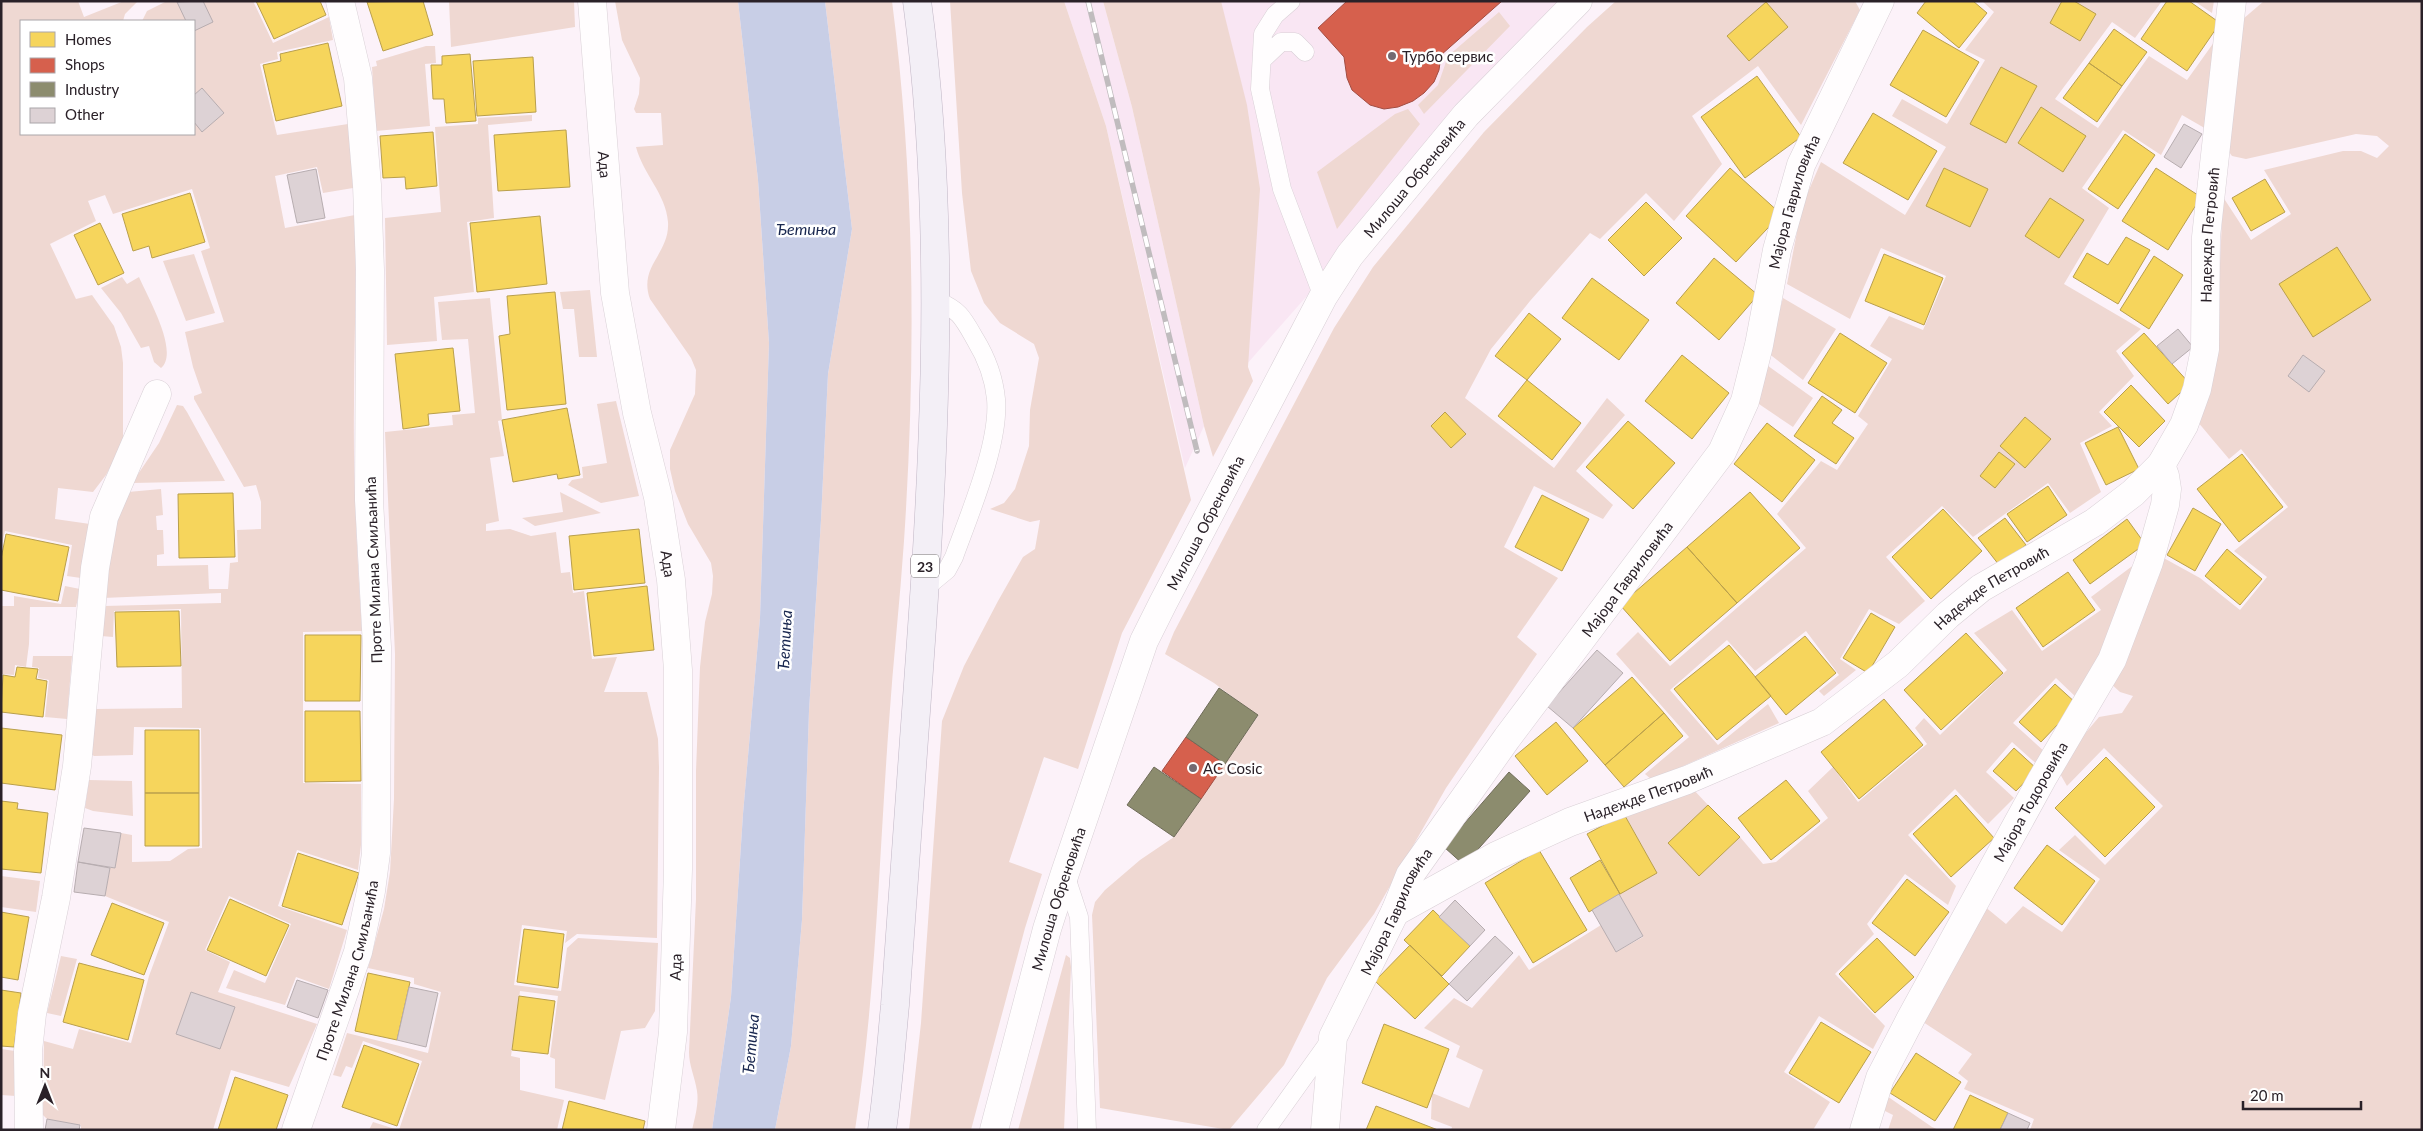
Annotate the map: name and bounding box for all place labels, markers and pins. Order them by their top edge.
place label: Турбо сервис [1402,47,1493,65]
marker: Турбо сервис [1386,50,1398,62]
place label: AC Cosic [1203,759,1262,777]
marker: AC Cosic [1187,762,1199,774]

